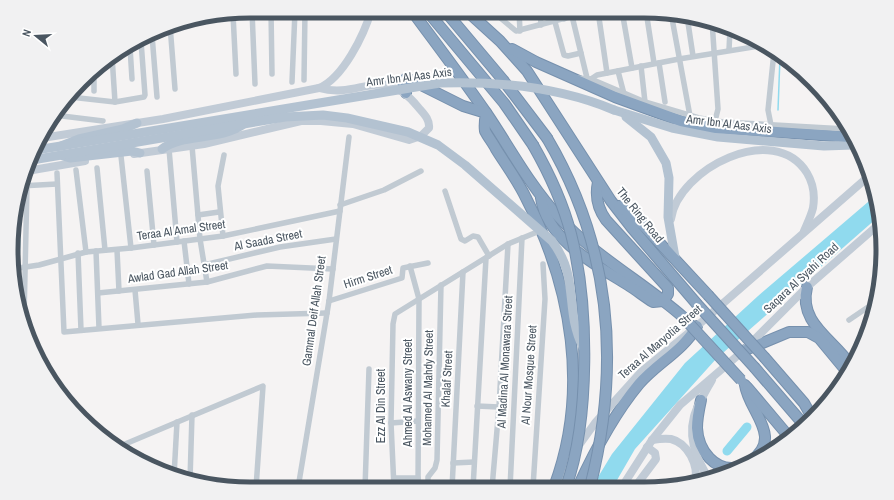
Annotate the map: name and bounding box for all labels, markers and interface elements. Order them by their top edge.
north arrow [16,16,56,56]
text: N [19,28,34,38]
street label: Amr Ibn Al Aas Axis [364,64,453,90]
street label: Amr Ibn Al Aas Axis [684,111,773,137]
street label: The Ring Road [613,184,667,246]
street label: Teraa Al Amal Street [136,216,227,244]
street label: Al Saada Street [232,226,304,255]
street label: Saqara Al Syahi Road [760,239,842,317]
street label: Gammal Deif Allah Street [298,255,330,367]
street label: Awlad Gad Allah Street [126,257,229,287]
street label: Hirm Street [342,262,395,292]
street label: Al Madina Al Monawara Street [493,295,516,430]
street label: Teraa Al Maryotia Street [615,301,705,383]
street label: Al Nour Mosque Street [517,325,540,426]
street label: Mohamed Al Mahdy Street [419,330,437,446]
street label: Ahmed Al Aswany Street [400,339,416,448]
street label: Khalaf Street [438,350,456,408]
street label: Ezz Al Din Street [373,369,389,443]

